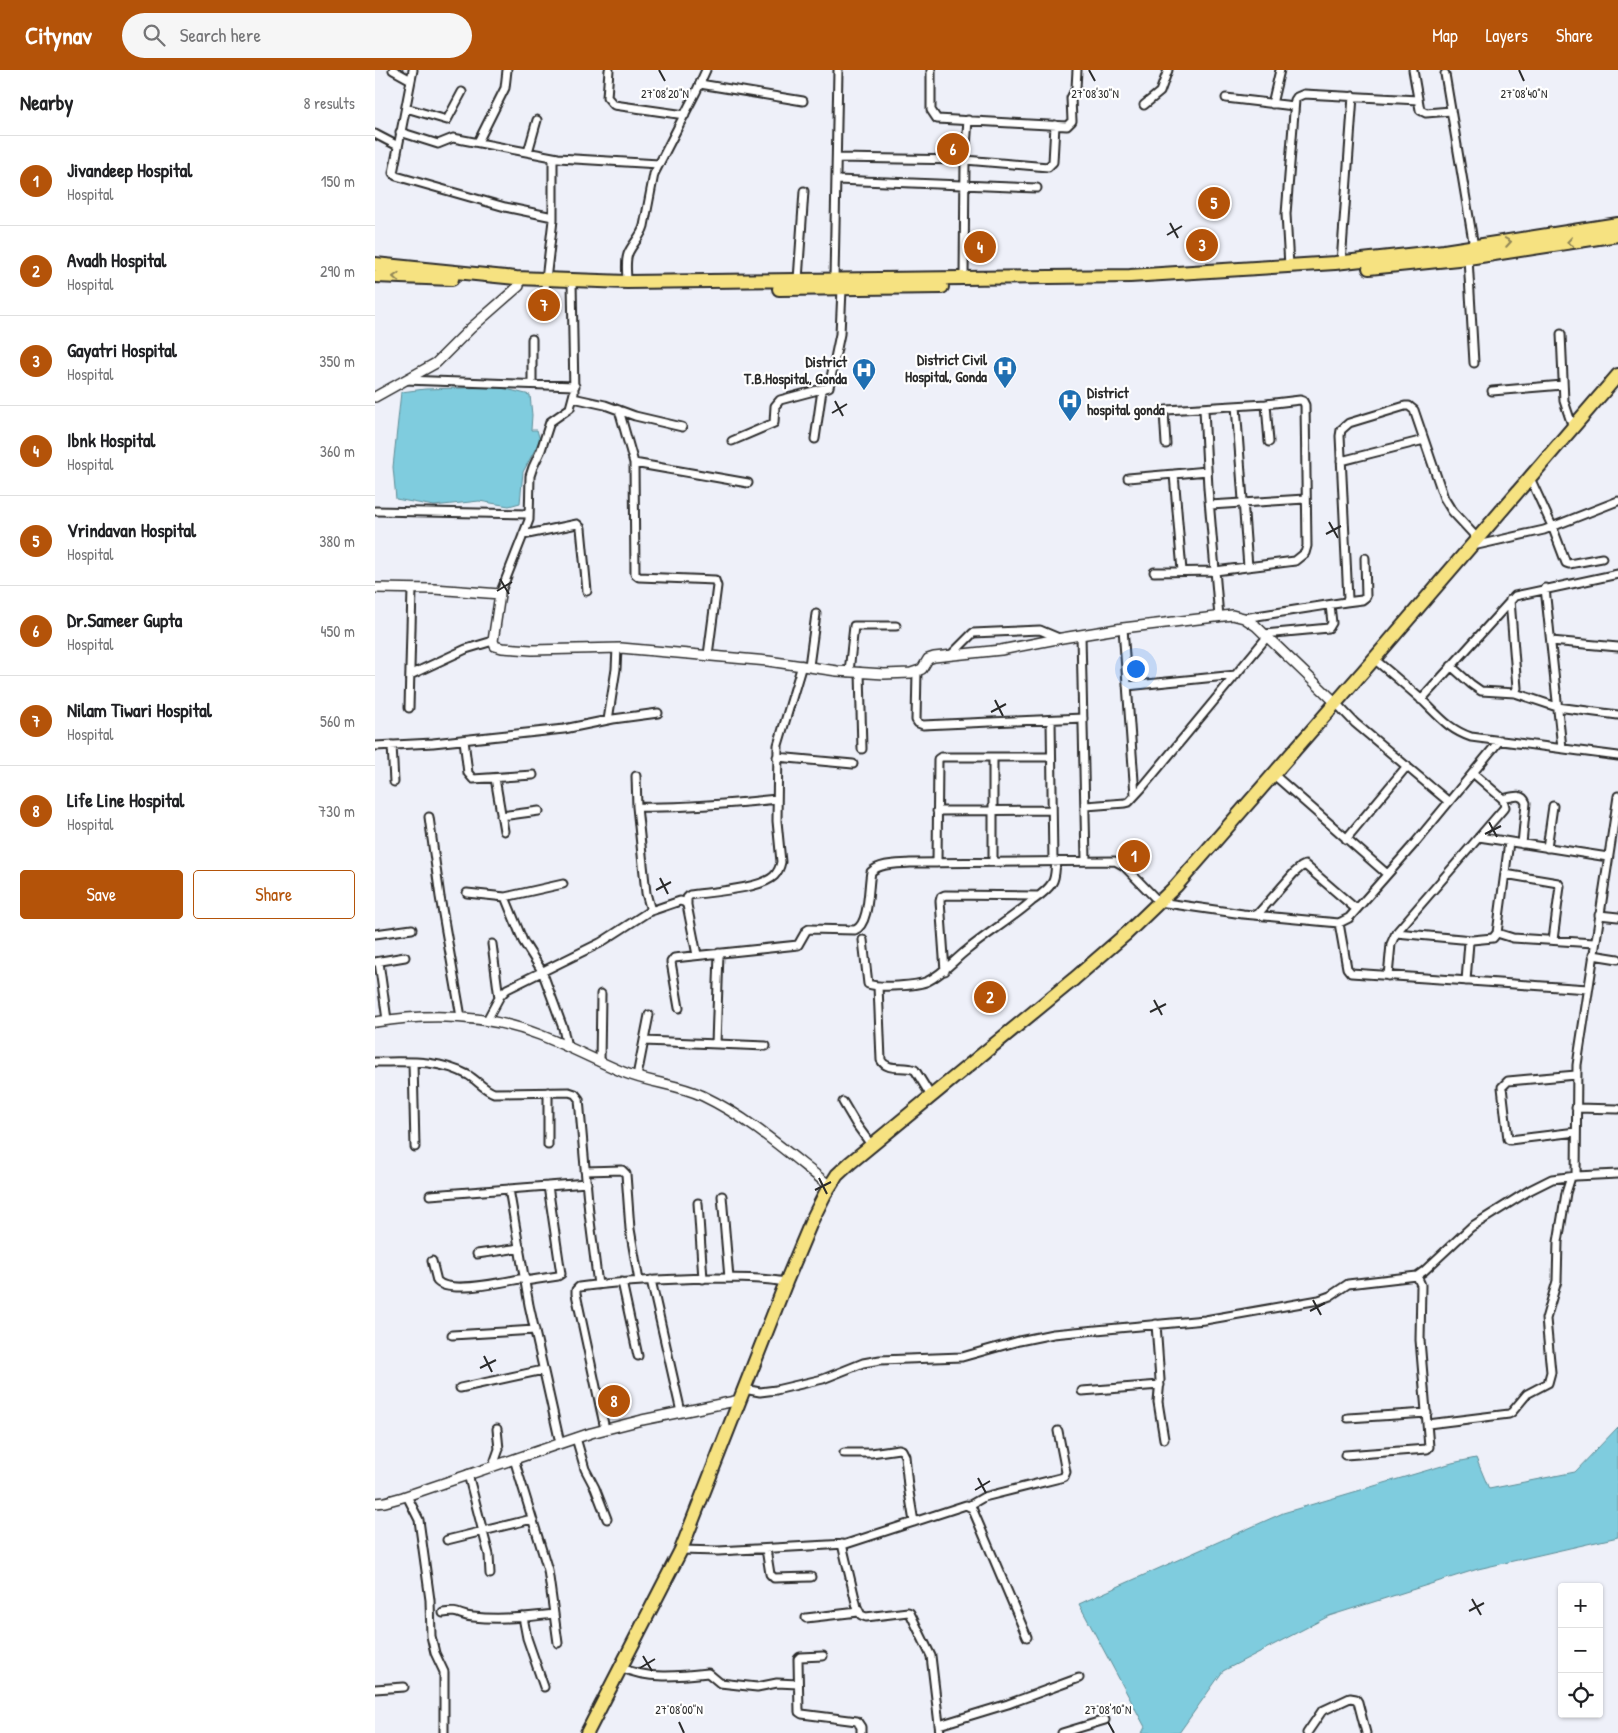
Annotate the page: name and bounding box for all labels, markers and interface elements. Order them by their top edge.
search box [122,13,472,58]
text: Citynav [25,19,92,51]
icon: search [140,21,168,49]
text: Search here [180,22,261,48]
text: Map [1432,23,1458,48]
text: Layers [1486,23,1528,48]
text: Share [1556,23,1593,48]
text: 27°08'20"N [641,85,689,102]
text: 27°08'30"N [1071,85,1119,102]
text: 27°08'40"N [1501,85,1547,102]
text: Nearby [20,88,73,117]
text: 8 results [303,92,355,114]
pin: 6 [937,130,969,168]
text: Jivandeep Hospital [67,157,192,183]
text: 1 [33,170,39,192]
text: 150 m [321,170,355,192]
text: Hospital [67,183,114,205]
pin: 5 [1198,184,1230,222]
pin: 3 [1186,226,1218,264]
pin: 4 [964,228,996,266]
one-way arrow [1504,237,1512,247]
one-way arrow [1565,237,1574,247]
text: Avadh Hospital [67,247,166,273]
text: 2 [32,260,40,282]
text: 290 m [320,260,355,282]
one-way arrow [392,271,400,282]
text: Hospital [67,273,114,295]
pin: 7 [528,286,560,324]
text: Gayatri Hospital [67,337,177,363]
place label: District Civil Hospital, Gonda [905,349,988,388]
text: 3 [32,350,40,372]
text: 350 m [319,350,355,372]
place label: District T.B.Hospital, Gonda [743,351,848,390]
hospital icon: District Civil Hospital, Gonda [992,355,1018,389]
hospital icon: District T.B.Hospital, Gonda [851,357,877,391]
text: Hospital [67,363,114,385]
place label: District hospital gonda [1087,382,1165,421]
hospital icon: District hospital gonda [1057,388,1083,422]
text: Ibnk Hospital [67,427,155,453]
text: 4 [33,440,39,462]
text: 360 m [320,440,355,462]
text: Hospital [67,453,114,475]
text: Vrindavan Hospital [67,517,196,543]
text: 5 [33,530,39,552]
text: 380 m [319,530,355,552]
text: Hospital [67,543,114,565]
text: Dr.Sameer Gupta [67,607,182,633]
text: 6 [33,620,39,642]
text: 450 m [321,620,355,642]
text: Hospital [67,633,114,655]
your location [1123,656,1149,682]
text: Nilam Tiwari Hospital [67,697,212,723]
text: 7 [32,710,40,732]
text: 560 m [320,710,355,732]
text: Hospital [67,723,114,745]
text: Life Line Hospital [67,787,184,813]
text: 8 [33,800,39,822]
text: 730 m [318,800,355,822]
text: Hospital [67,813,114,835]
pin: 1 [1118,837,1150,875]
button: Save [20,870,183,919]
button: Share [193,870,355,919]
pin: 2 [974,978,1006,1016]
pin: 8 [598,1382,630,1420]
map controls [1558,1583,1603,1718]
button: + [1558,1583,1603,1628]
button: − [1558,1628,1603,1673]
button: locate [1558,1673,1603,1718]
text: 27°08'00"N [655,1701,703,1718]
text: 27°08'10"N [1085,1701,1131,1718]

